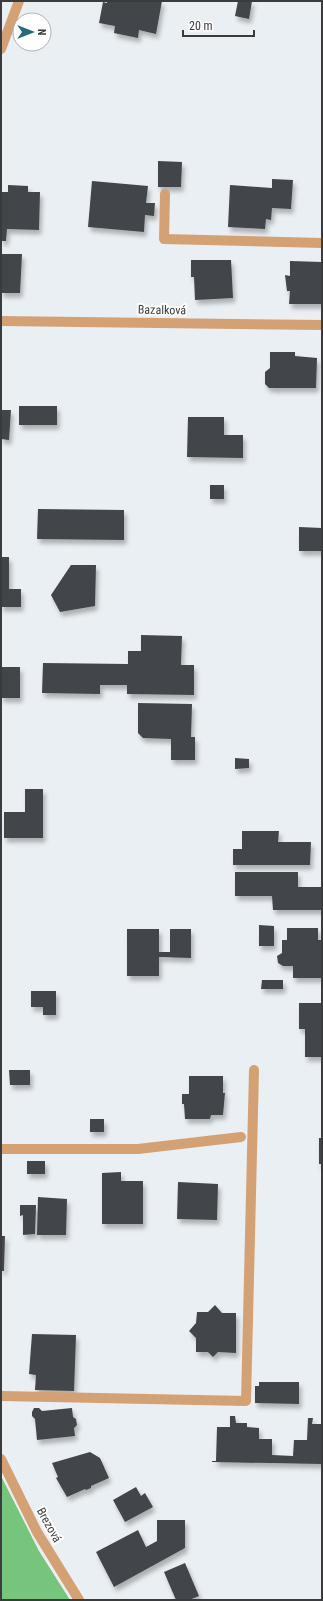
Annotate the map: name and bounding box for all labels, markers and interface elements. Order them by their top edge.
north arrow [12,12,52,52]
scale bar [183,12,254,38]
text: 20 m [189,19,213,33]
text: N [35,29,48,36]
street label: Bazalková [138,303,186,317]
street label: Brezová [34,1505,64,1545]

